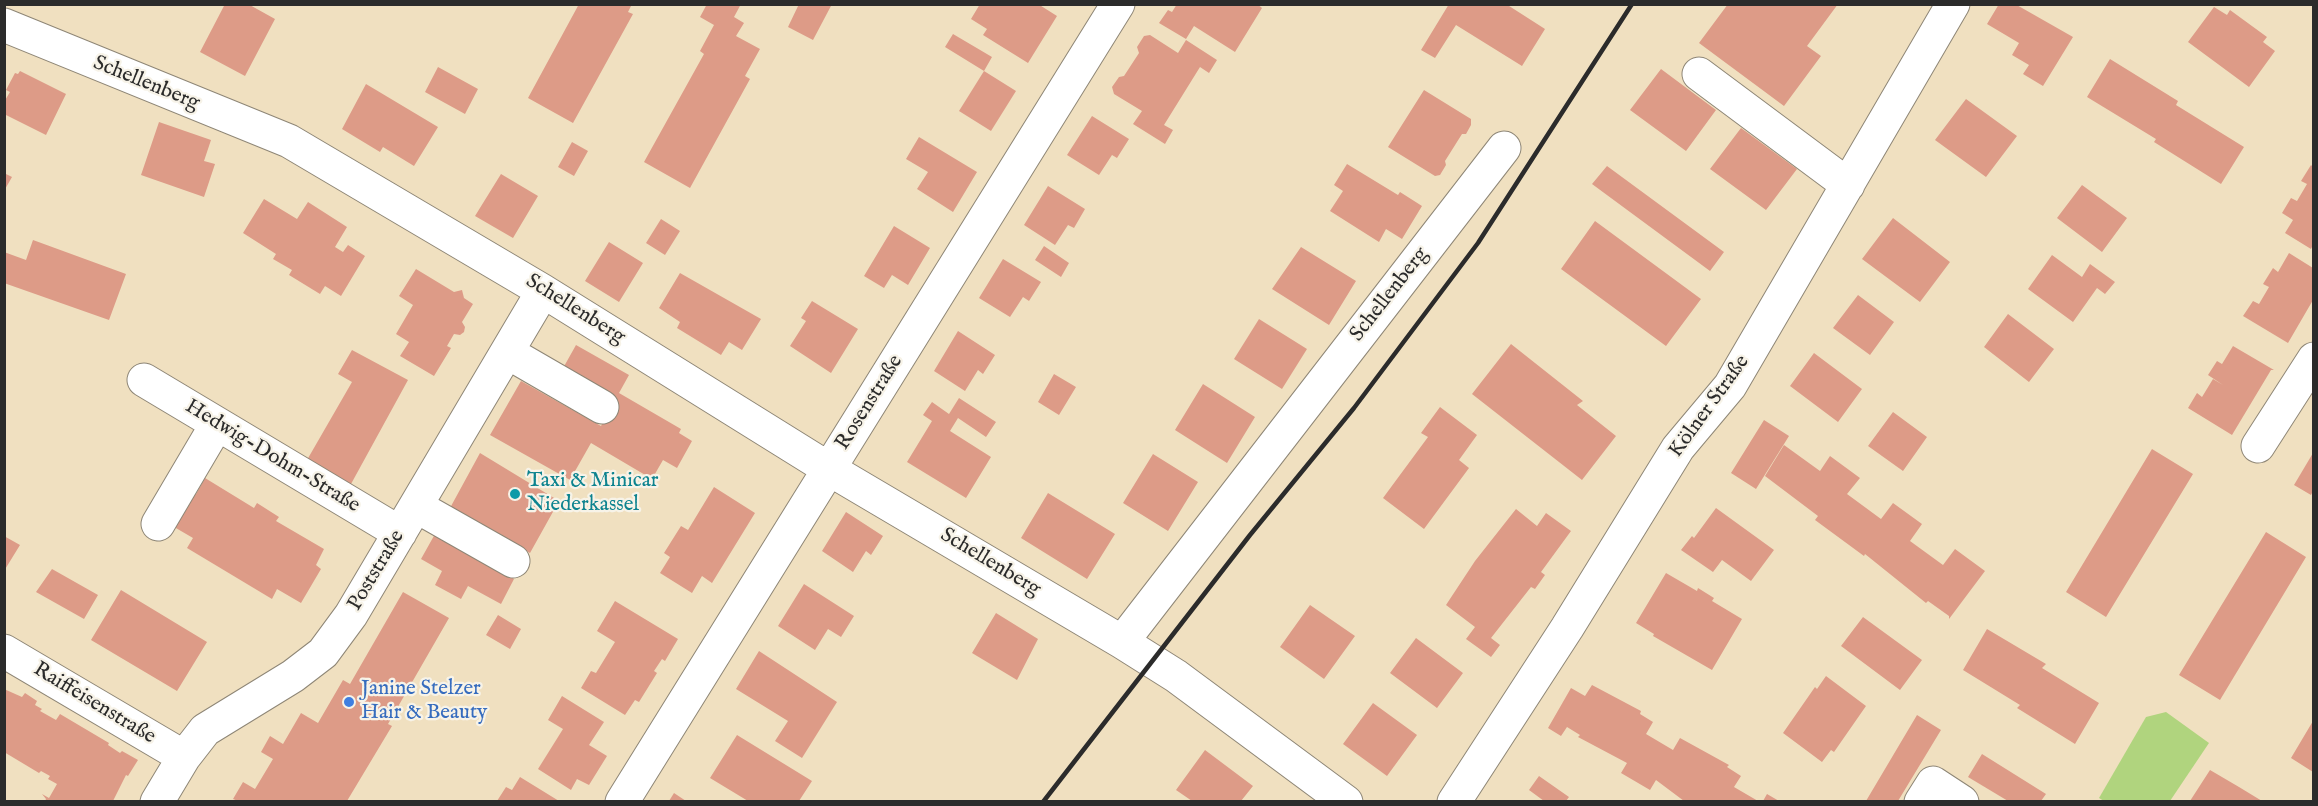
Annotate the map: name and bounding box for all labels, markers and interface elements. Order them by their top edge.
street label: Schellenberg [89,51,203,117]
street label: Schellenberg [1345,243,1435,347]
street label: Schellenberg [521,269,629,351]
street label: Rosenstraße [831,351,909,455]
street label: Kölner Straße [1664,351,1756,463]
street label: Hedwig-Dohm-Straße [180,395,364,519]
place label: Taxi & Minicar Niederkassel [527,469,658,519]
marker: Taxi & Minicar Niederkassel [508,487,522,501]
street label: Schellenberg [935,523,1045,603]
street label: Poststraße [343,526,411,616]
street label: Raiffeisenstraße [28,658,160,750]
place label: Janine Stelzer Hair & Beauty [361,677,487,727]
marker: Janine Stelzer Hair & Beauty [342,695,356,709]

